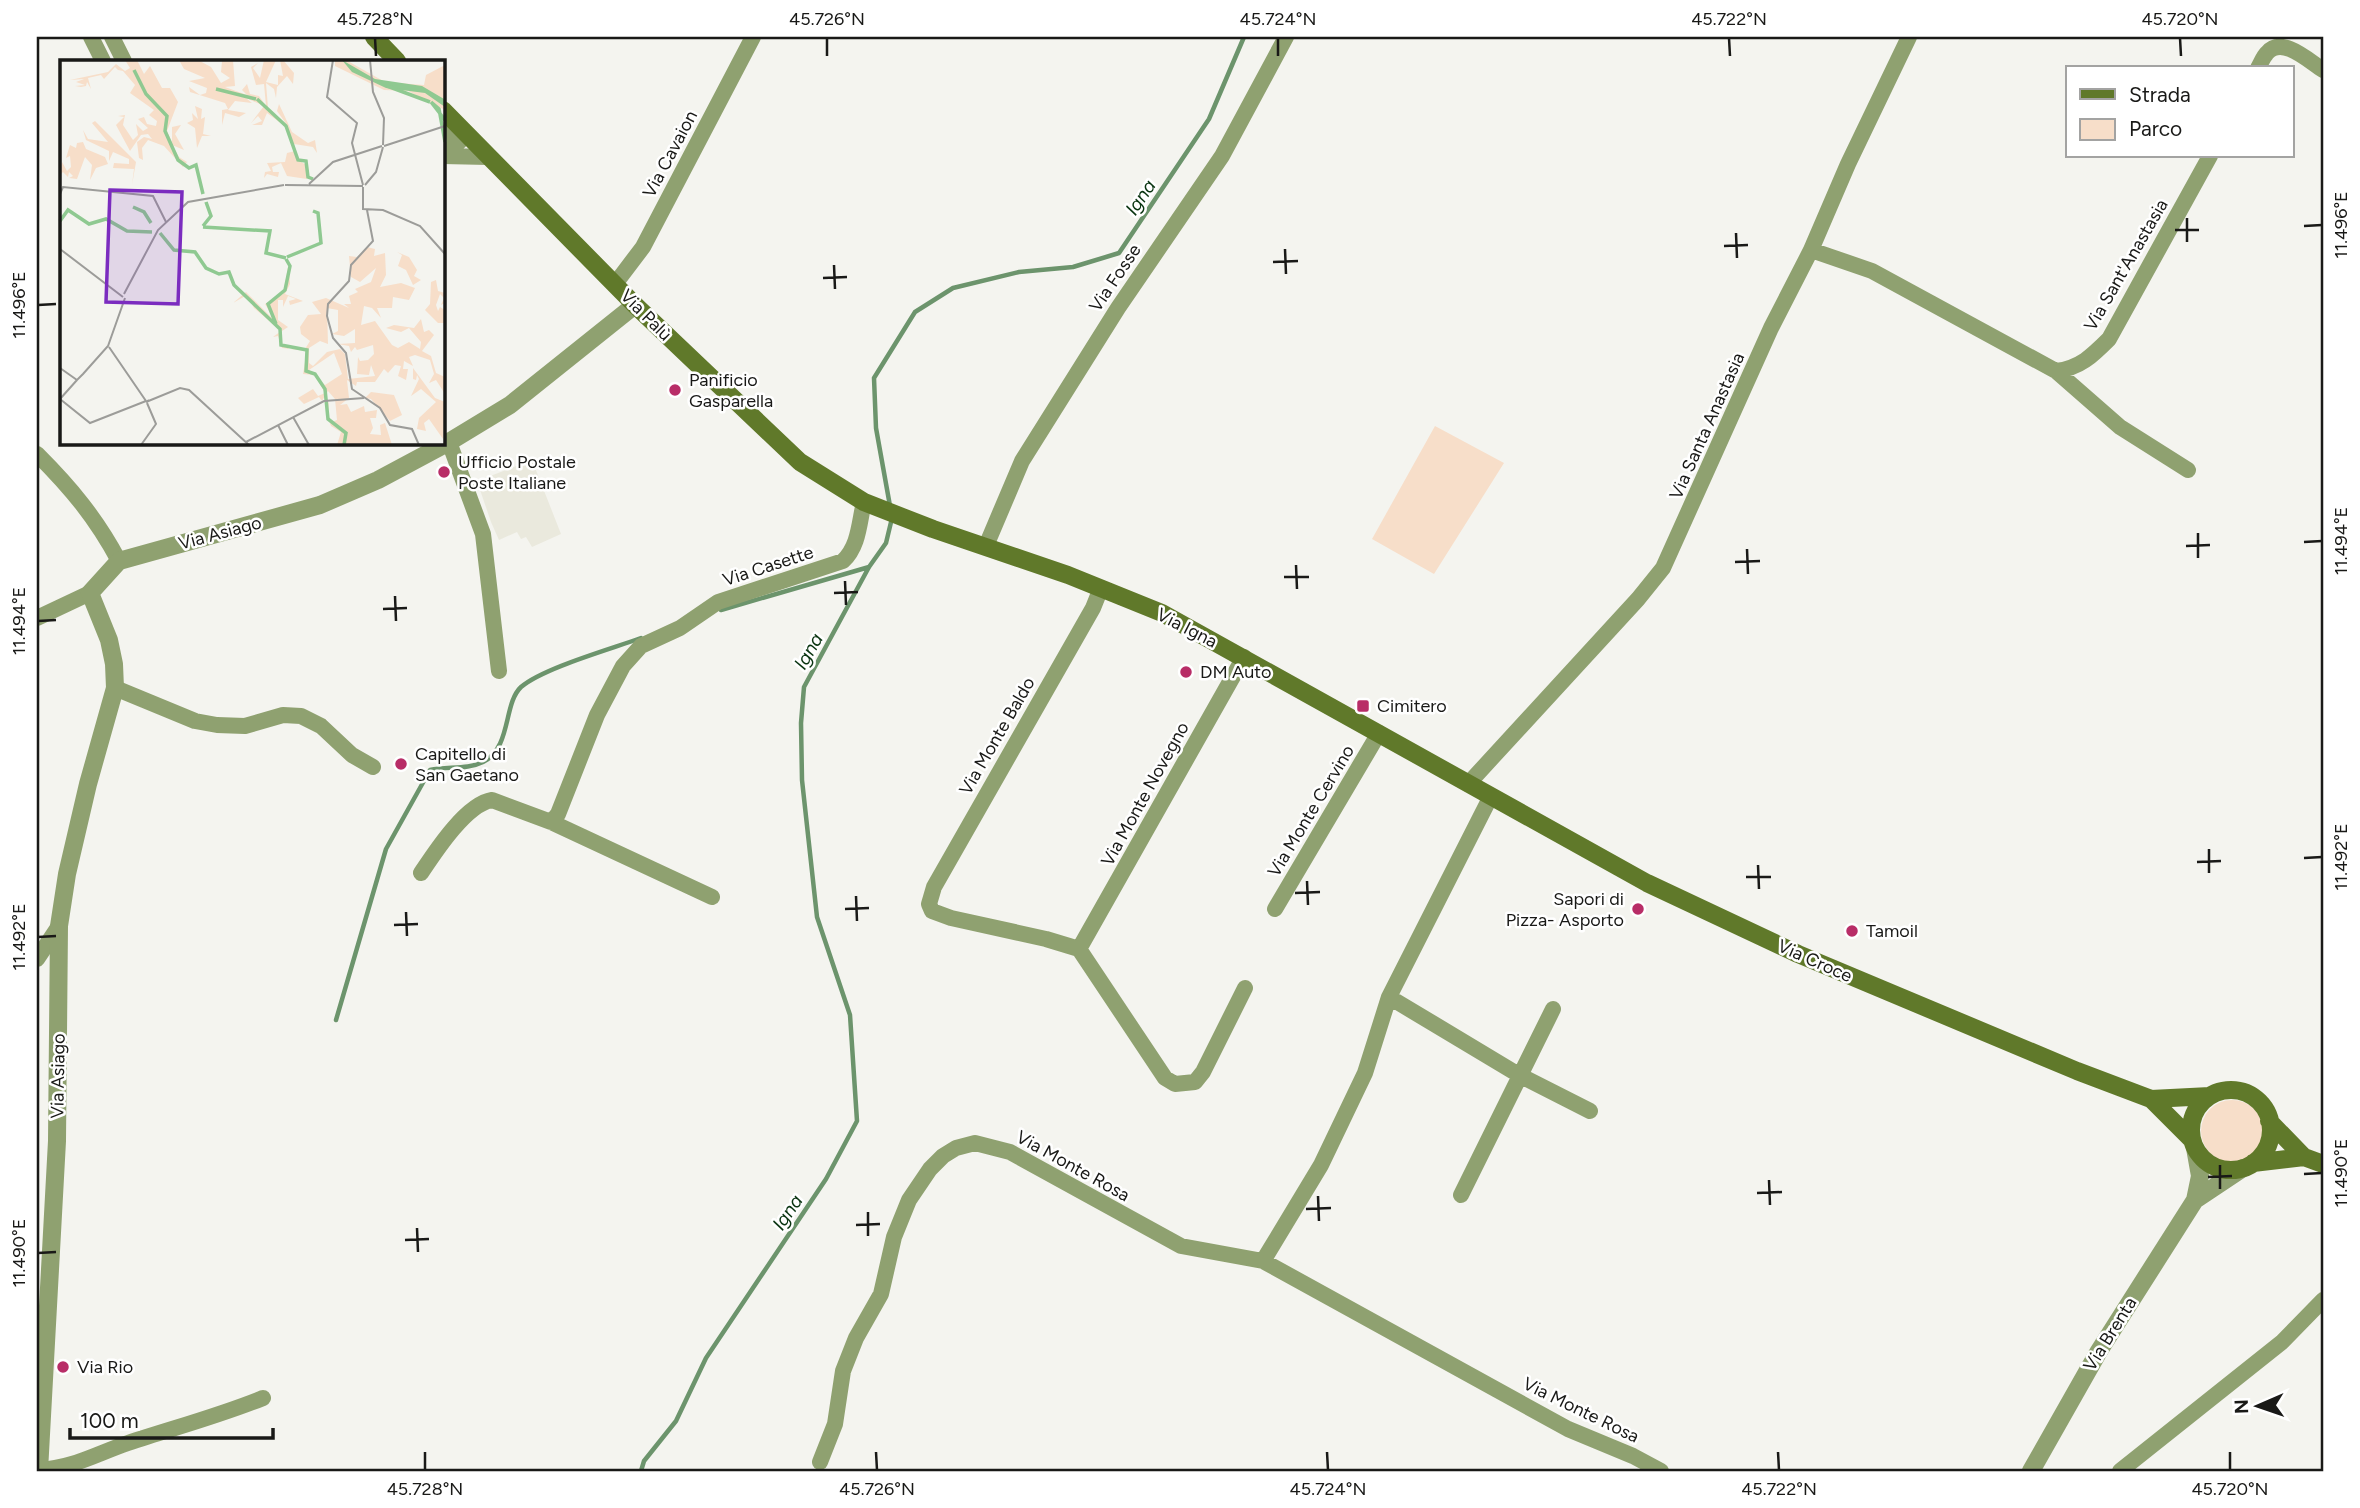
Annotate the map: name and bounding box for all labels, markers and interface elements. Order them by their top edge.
text: 45.728°N [337,8,413,30]
text: 45.726°N [789,8,865,30]
text: 45.724°N [1240,8,1316,30]
text: 45.722°N [1691,8,1767,30]
text: 45.720°N [2141,8,2219,30]
inset map [60,60,444,444]
legend [2066,66,2294,158]
text: Strada [2129,82,2191,107]
street label: Via Cavaion [638,107,702,201]
text: Parco [2129,116,2182,141]
water label: Igna [1120,175,1161,219]
text: 11.496°E [2330,191,2352,259]
street label: Via Sant'Anastasia [2079,195,2173,335]
street label: Via Fosse [1084,240,1146,316]
text: 11.496°E [8,271,30,339]
street label: Via Palù [616,285,676,345]
street label: Via Santa Anastasia [1665,349,1749,503]
place label: Panificio Gasparella [689,369,773,412]
marker: Panificio Gasparella [667,382,683,398]
place label: Ufficio Postale Poste Italiane [458,451,576,494]
marker: Ufficio Postale Poste Italiane [436,464,452,480]
text: 11.494°E [2330,507,2352,575]
street label: Via Asiago [176,511,264,555]
street label: Via Casette [720,541,816,591]
text: 11.494°E [8,587,30,655]
street label: Via Igna [1153,603,1221,653]
water label: Igna [789,629,828,673]
place label: DM Auto [1200,661,1272,683]
marker: DM Auto [1178,664,1194,680]
street label: Via Monte Baldo [954,673,1040,799]
place label: Cimitero [1377,695,1447,717]
marker: Cimitero [1355,698,1371,714]
street label: Via Monte Novegno [1096,718,1194,870]
street label: Via Monte Cervino [1263,741,1359,881]
place label: Capitello di San Gaetano [415,743,519,786]
marker: Capitello di San Gaetano [393,756,409,772]
text: 11.492°E [2330,823,2352,891]
place label: Sapori di Pizza- Asporto [1506,888,1624,931]
marker: Sapori di Pizza- Asporto [1630,901,1646,917]
text: 11.492°E [8,903,30,971]
place label: Tamoil [1866,920,1918,942]
marker: Tamoil [1844,923,1860,939]
street label: Via Croce [1774,935,1856,987]
street label: Via Asiago [46,1033,70,1119]
street label: Via Monte Rosa [1012,1126,1134,1206]
text: 11.490°E [2330,1139,2352,1207]
water label: Igna [767,1190,808,1234]
text: 11.490°E [8,1219,30,1287]
street label: Via Brenta [2079,1293,2141,1375]
place label: Via Rio [77,1356,133,1378]
marker: Via Rio [55,1359,71,1375]
street label: Via Monte Rosa [1519,1372,1643,1448]
north arrow [2224,1372,2294,1442]
scale bar [70,1396,273,1440]
text: N [2230,1399,2253,1414]
text: 100 m [80,1408,139,1433]
text: 45.728°N [387,1478,463,1500]
text: 45.726°N [839,1478,915,1500]
text: 45.724°N [1290,1478,1366,1500]
text: 45.722°N [1741,1478,1817,1500]
text: 45.720°N [2191,1478,2269,1500]

